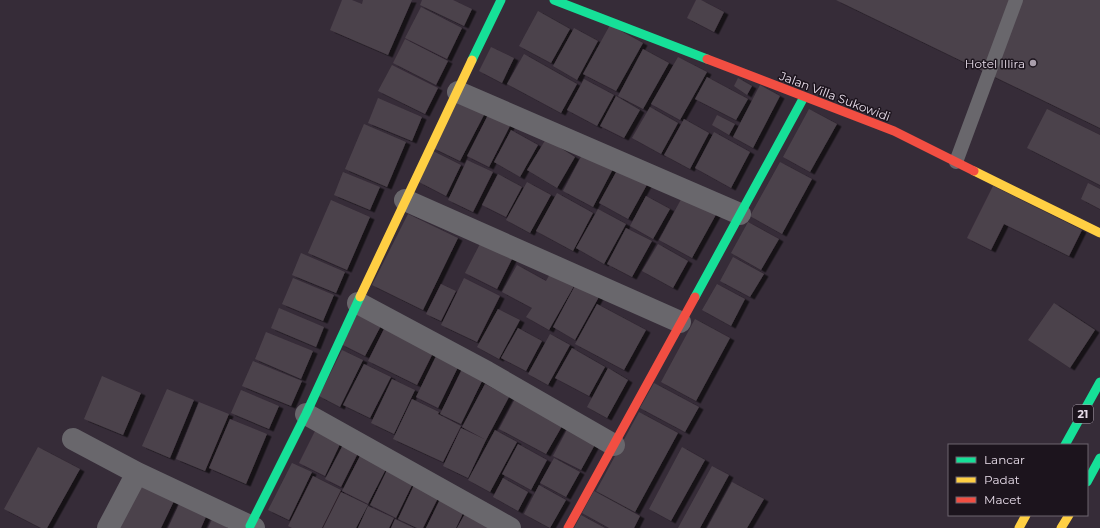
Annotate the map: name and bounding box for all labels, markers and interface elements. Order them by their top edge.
place label: Hotel Illira [965,56,1025,71]
marker: Hotel Illira [1028,58,1038,68]
street label: Jalan Villa Sukowidi [776,68,893,124]
road number: 21 [1073,405,1093,423]
legend [948,444,1088,516]
text: Lancar [984,452,1025,467]
text: Padat [984,472,1020,487]
text: Macet [984,492,1021,507]

